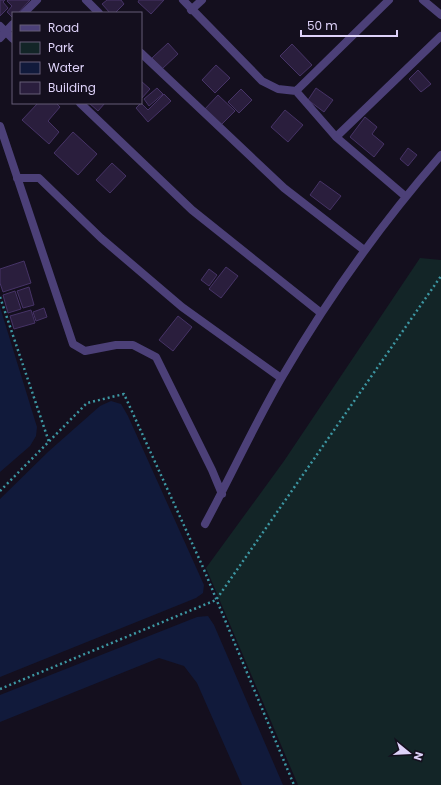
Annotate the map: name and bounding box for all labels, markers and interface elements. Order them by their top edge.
legend [12,12,142,104]
scale bar [301,12,397,38]
text: 50 m [307,17,338,34]
text: Road [48,19,79,36]
text: Park [48,39,75,56]
text: Water [48,59,85,76]
text: Building [48,79,96,96]
north arrow [389,733,429,773]
text: N [410,750,427,763]

